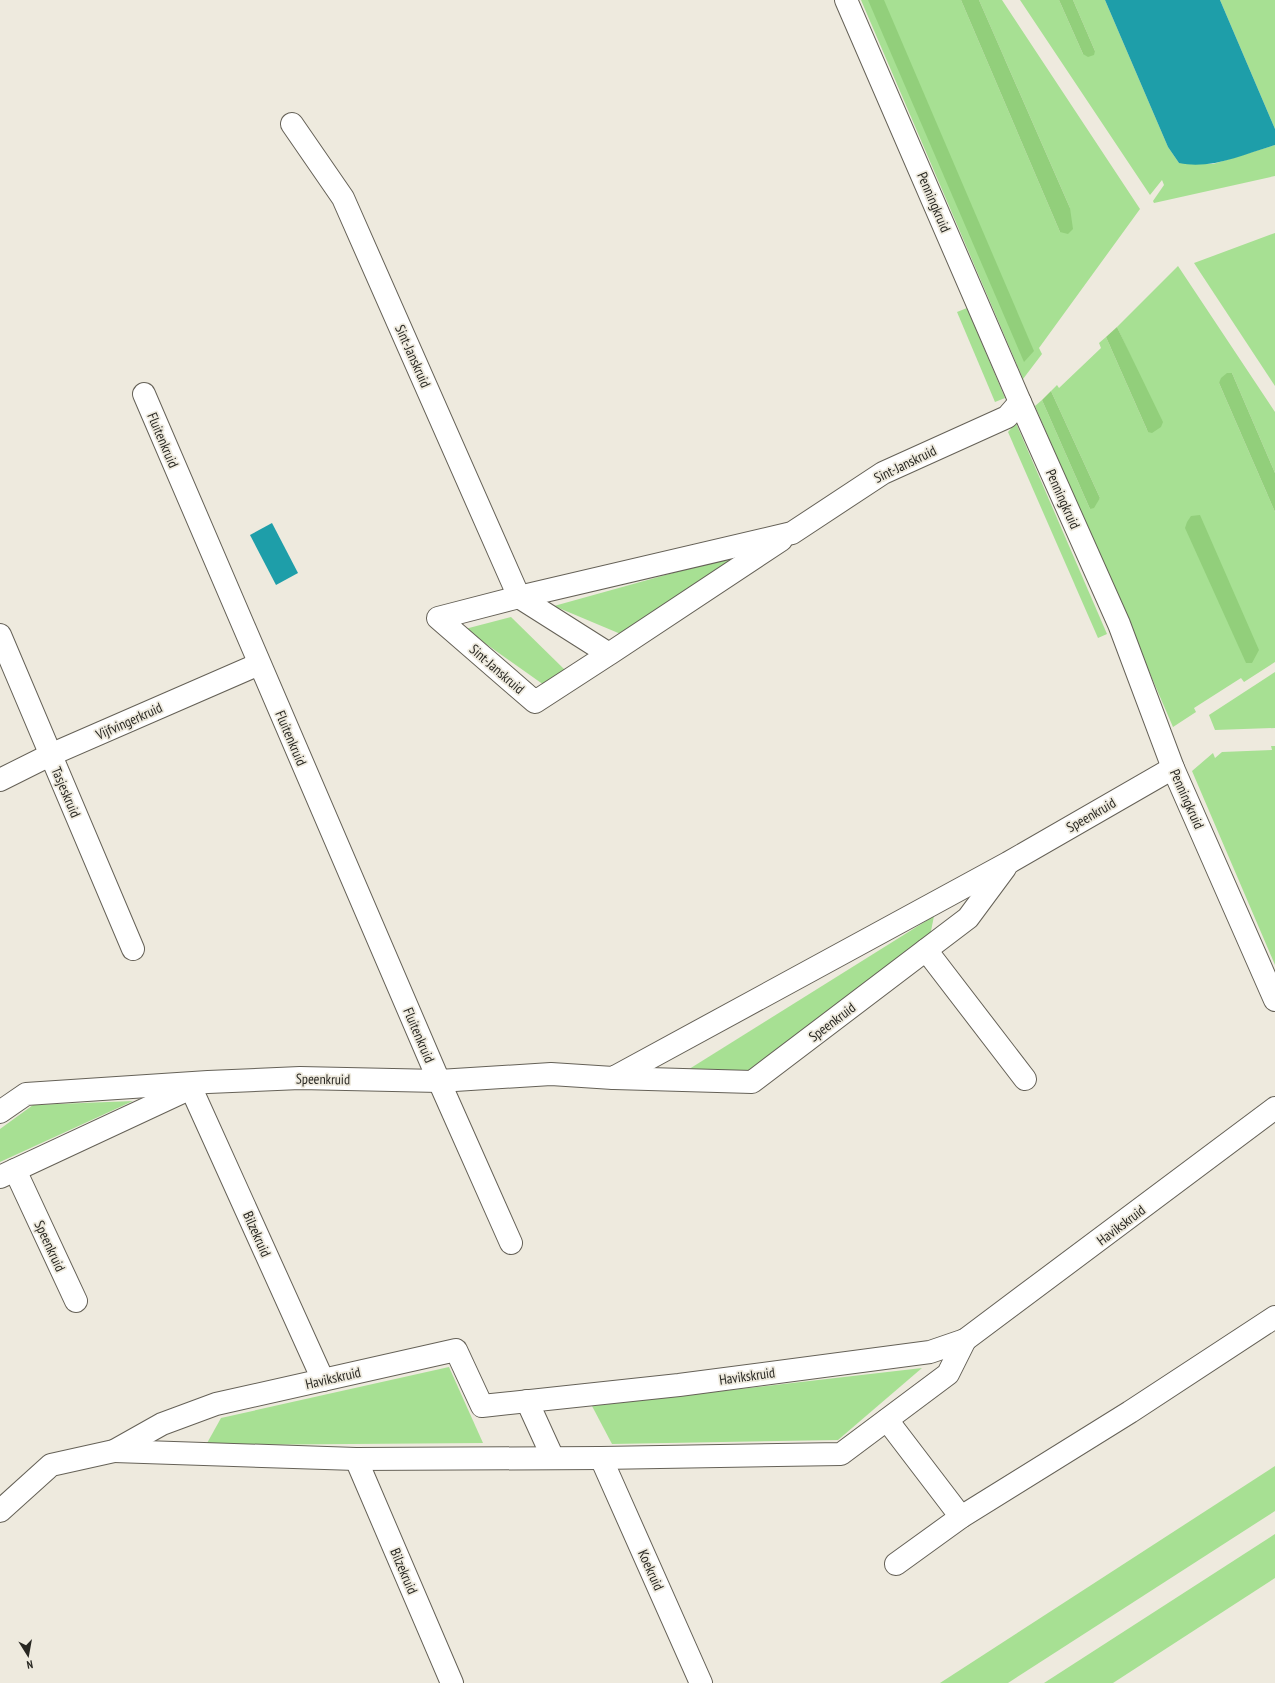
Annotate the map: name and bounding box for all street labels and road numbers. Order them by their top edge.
street label: Penningkruid [913,169,955,235]
street label: Sint-Janskruid [391,322,435,390]
street label: Fluitenkruid [143,410,183,470]
street label: Sint-Janskruid [871,441,939,487]
street label: Penningkruid [1042,466,1084,532]
street label: Sint-Janskruid [466,640,528,698]
street label: Vijfvingerkruid [92,698,165,744]
street label: Fluitenkruid [271,708,311,768]
street label: Tasjeskruid [47,764,85,820]
street label: Penningkruid [1166,766,1208,832]
street label: Speenkruid [1063,794,1119,836]
street label: Speenkruid [805,999,859,1045]
street label: Fluitenkruid [399,1005,439,1065]
street label: Speenkruid [296,1070,350,1088]
street label: Havikskruid [1093,1201,1149,1249]
street label: Bilzekruid [239,1208,275,1260]
street label: Speenkruid [30,1218,70,1274]
street label: Havikskruid [304,1363,362,1393]
street label: Havikskruid [718,1363,776,1389]
street label: Bilzekruid [386,1545,422,1597]
street label: Koekruid [634,1547,668,1593]

